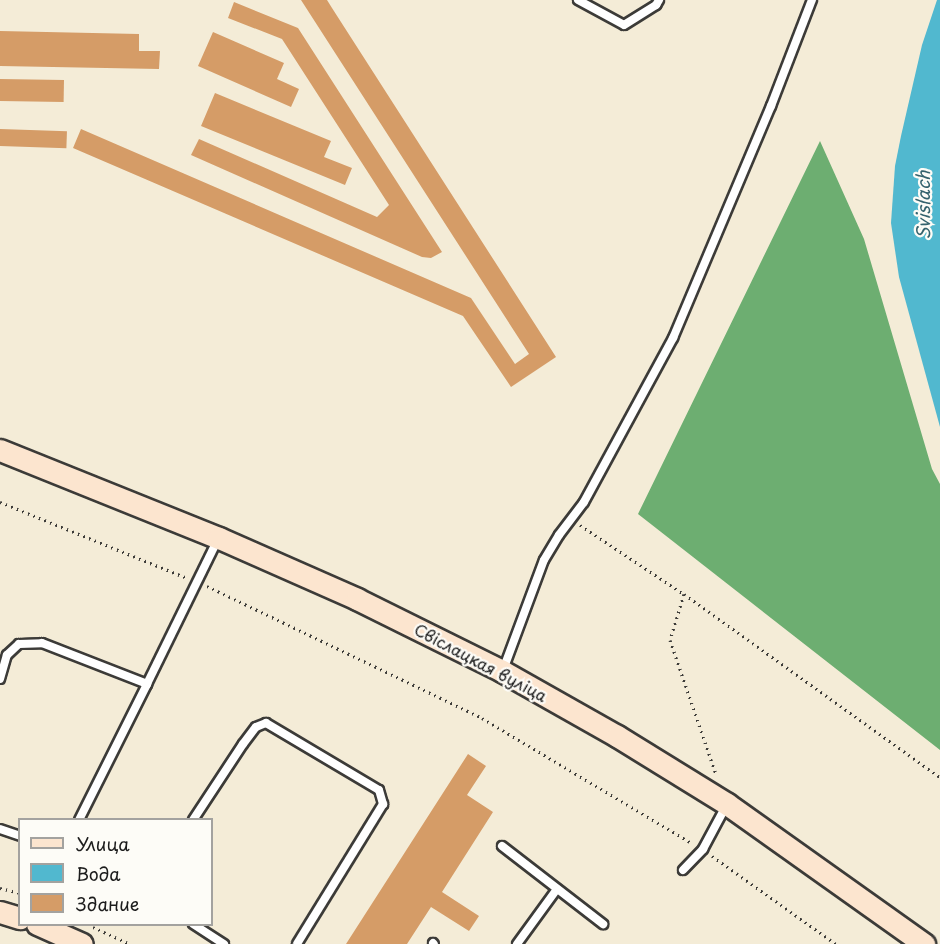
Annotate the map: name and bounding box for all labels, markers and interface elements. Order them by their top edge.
water label: Svislach [912,170,934,240]
street label: Свіслацкая вуліца [411,619,551,705]
legend [18,818,213,926]
text: Улица [76,830,130,857]
text: Вода [76,860,121,887]
text: Здание [76,890,139,917]

